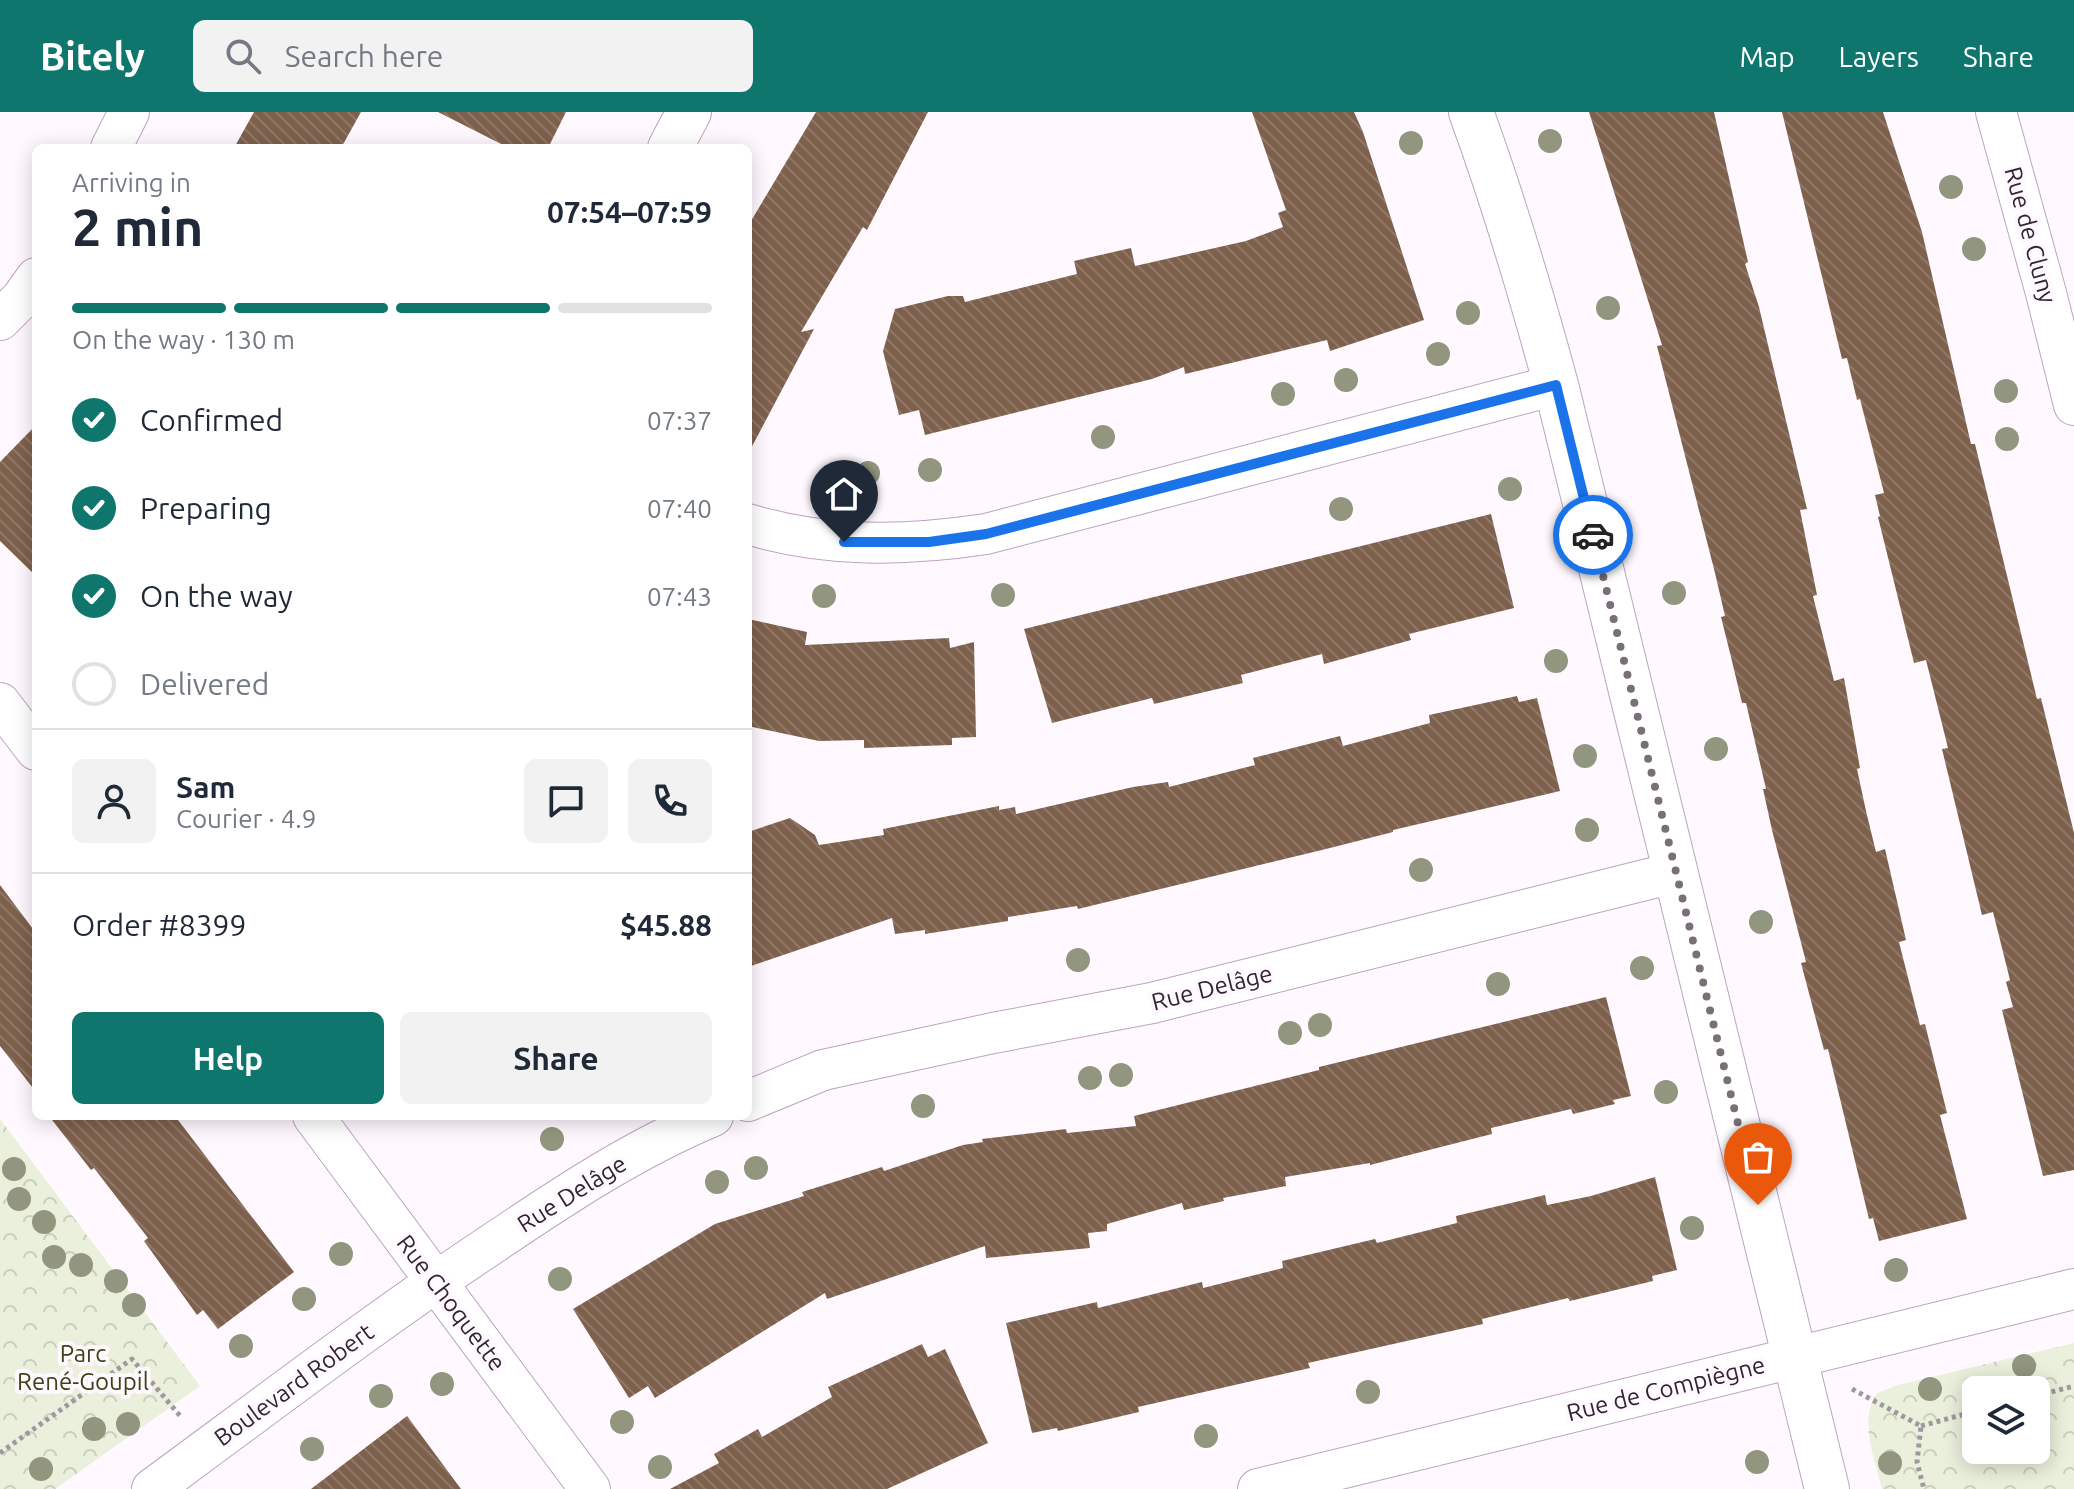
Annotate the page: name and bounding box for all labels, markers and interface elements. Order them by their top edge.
search box [193,20,753,92]
icon: search [221,34,265,78]
text: Bitely [40,35,145,77]
text: Search here [285,39,443,73]
text: Map [1739,41,1795,72]
text: Layers [1839,41,1919,72]
text: Share [1963,41,2034,72]
street label: Rue de Cluny [1999,164,2062,306]
text: Arriving in [72,168,191,197]
text: 07:54–07:59 [547,195,712,229]
text: 2 min [72,198,203,256]
text: On the way · 130 m [72,325,295,354]
icon: check [72,398,116,442]
text: Confirmed [140,403,283,437]
text: 07:37 [647,406,712,435]
pin [810,460,878,542]
icon: home [822,472,866,516]
icon: check [72,486,116,530]
text: Preparing [140,491,272,525]
text: 07:40 [647,494,712,523]
courier [1553,495,1633,575]
icon: car [1571,513,1615,557]
icon: check [72,574,116,618]
text: On the way [140,579,293,613]
text: 07:43 [647,582,712,611]
text: Delivered [140,667,269,701]
button: person [72,759,156,843]
button: chat [524,759,608,843]
button: phone [628,759,712,843]
text: Sam [176,770,235,804]
text: Courier · 4.9 [176,804,316,833]
text: Order #8399 [72,908,246,942]
text: $45.88 [620,908,712,942]
street label: Rue Delâge [1149,959,1275,1016]
button: Help [72,1012,384,1104]
button: Share [400,1012,712,1104]
pin [1724,1123,1792,1205]
icon: bag [1736,1135,1780,1179]
street label: Rue Delâge [512,1149,631,1238]
street label: Rue Choquette [392,1230,511,1376]
street label: Boulevard Robert [209,1318,379,1451]
park label: Parc René-Goupil [17,1340,149,1395]
street label: Rue de Compiègne [1564,1351,1768,1426]
map controls [1962,1376,2050,1464]
button: layers [1962,1376,2050,1464]

